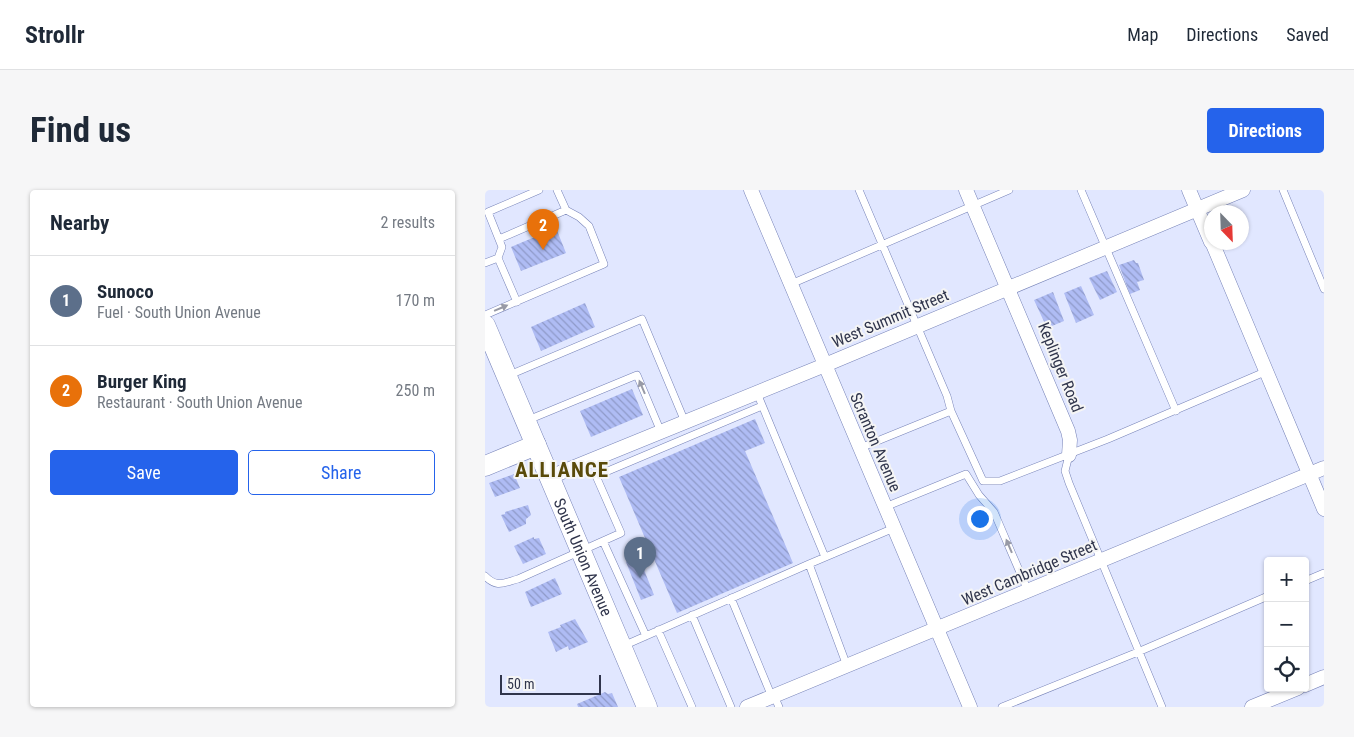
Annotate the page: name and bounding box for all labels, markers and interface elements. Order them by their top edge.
text: Strollr [25,21,85,49]
text: Map [1127,24,1158,45]
text: Directions [1186,24,1258,45]
text: Saved [1286,24,1329,45]
button: Directions [1207,108,1324,153]
text: Find us [30,110,131,151]
north arrow [1204,205,1249,250]
pin: 2 [527,209,559,250]
text: Nearby [50,211,109,235]
text: 2 results [380,213,435,232]
text: Sunoco [97,280,154,303]
street label: West Summit Street [829,285,952,352]
text: 1 [62,291,70,310]
text: 170 m [396,291,435,310]
text: Fuel · South Union Avenue [97,303,261,322]
one-way arrow [494,304,508,312]
street label: Keplinger Road [1034,320,1087,415]
text: Burger King [97,370,187,393]
one-way arrow [638,380,646,394]
text: 2 [62,381,70,400]
text: 250 m [396,381,435,400]
street label: Scranton Avenue [846,390,905,495]
text: Restaurant · South Union Avenue [97,393,303,412]
button: Save [50,450,238,495]
button: Share [248,450,435,495]
district label: ALLIANCE [515,458,609,482]
street label: South Union Avenue [550,495,616,619]
your location [967,506,993,532]
street label: West Cambridge Street [959,535,1100,610]
pin: 1 [624,537,656,578]
one-way arrow [1004,539,1012,553]
map controls [1264,557,1309,692]
button: + [1264,557,1309,602]
button: − [1264,602,1309,647]
button: locate [1264,647,1309,692]
scale bar [500,672,601,695]
text: 50 m [507,676,535,692]

